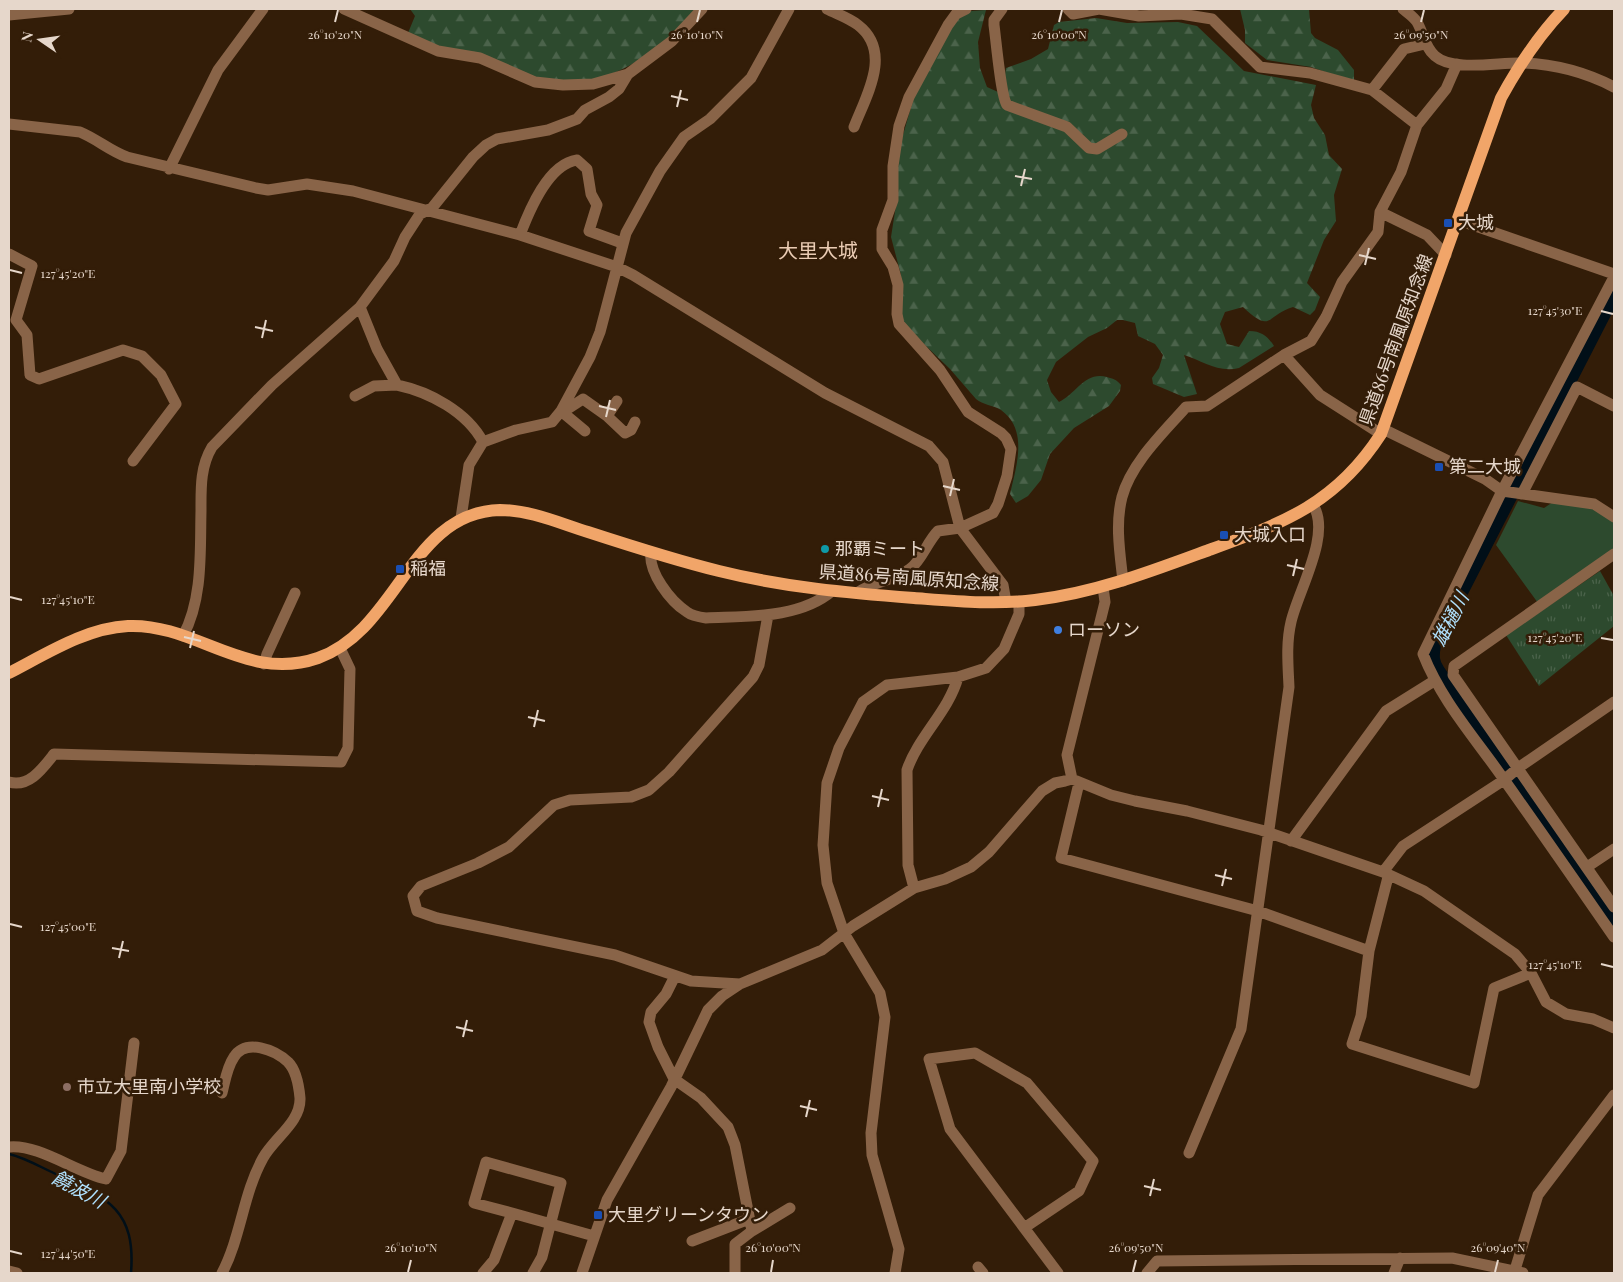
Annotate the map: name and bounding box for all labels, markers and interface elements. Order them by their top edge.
north arrow [15,15,65,65]
text: 26°10'20"N [308,26,363,42]
text: 26°10'10"N [670,26,724,42]
text: 26°10'00"N [1031,26,1087,42]
text: 26°09'50"N [1394,26,1449,42]
text: N [16,30,37,44]
place label: 大城 [1458,210,1494,234]
marker: 大城 [1442,217,1454,229]
district label: 大里大城 [778,236,858,263]
street label: 県道86号南風原知念線 [1353,251,1437,429]
text: 127°45'20"E [41,265,95,281]
text: 127°45'30"E [1528,302,1582,318]
place label: 第二大城 [1449,454,1521,478]
marker: 第二大城 [1433,461,1445,473]
place label: 大城入口 [1234,522,1306,546]
marker: 大城入口 [1218,529,1230,541]
place label: 那覇ミート [835,536,925,560]
marker: 那覇ミート [819,543,831,555]
place label: 稲福 [410,556,446,580]
street label: 県道86号南風原知念線 [818,559,1000,595]
marker: 稲福 [394,563,406,575]
water label: 雄樋川 [1425,585,1475,650]
text: 127°45'10"E [41,591,95,607]
place label: ローソン [1068,617,1140,641]
marker: ローソン [1052,624,1064,636]
text: 127°45'20"E [1528,629,1582,645]
text: 127°45'00"E [40,918,96,934]
text: 127°45'10"E [1528,956,1582,972]
place label: 市立大里南小学校 [77,1074,221,1098]
marker: 市立大里南小学校 [61,1081,73,1093]
water label: 饒波川 [48,1163,112,1214]
place label: 大里グリーンタウン [608,1202,769,1226]
marker: 大里グリーンタウン [592,1209,604,1221]
text: 26°10'10"N [384,1239,438,1255]
text: 26°10'00"N [745,1239,801,1255]
text: 26°09'50"N [1109,1239,1164,1255]
text: 26°09'40"N [1471,1239,1526,1255]
text: 127°44'50"E [41,1245,95,1261]

